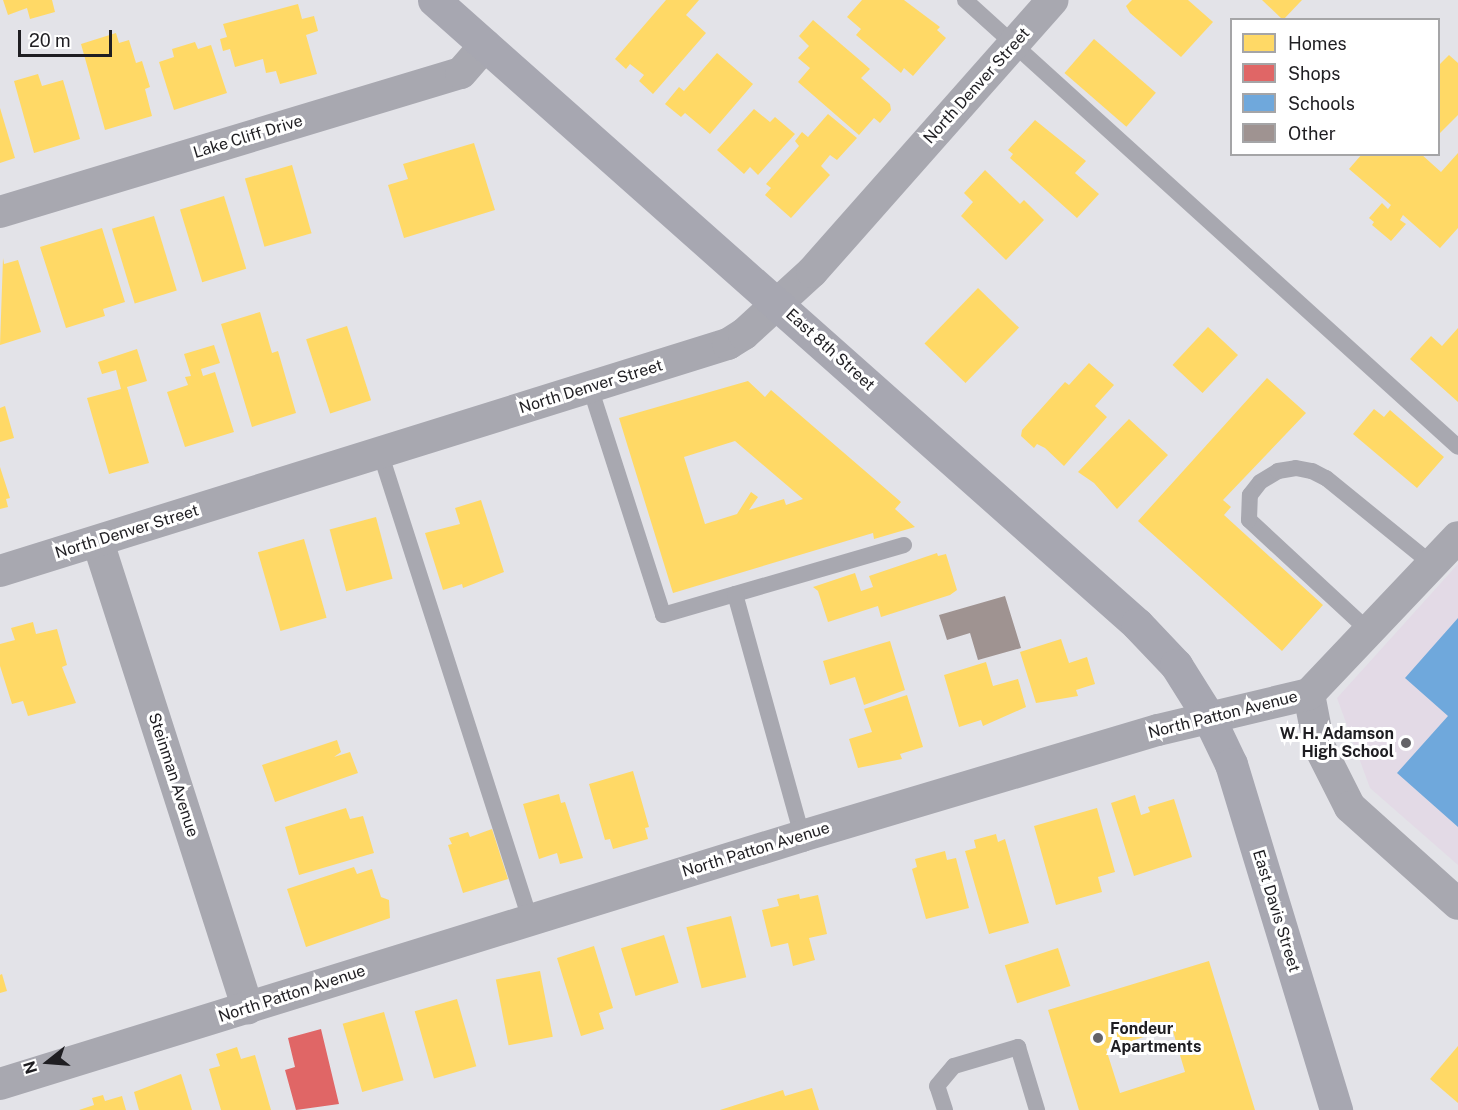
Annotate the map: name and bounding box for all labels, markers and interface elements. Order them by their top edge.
scale bar [21,18,116,56]
legend [1230,18,1440,156]
street label: North Denver Street [920,24,1034,148]
text: 20 m [29,30,71,51]
text: Homes [1288,33,1347,54]
text: Shops [1288,63,1340,84]
text: Schools [1288,93,1355,114]
street label: Lake Cliff Drive [191,111,305,163]
text: Other [1288,123,1336,144]
street label: East 8th Street [782,305,878,395]
street label: North Denver Street [517,356,665,418]
street label: North Denver Street [53,501,201,563]
street label: North Patton Avenue [1146,687,1300,743]
street label: Steinman Avenue [144,710,202,840]
place label: W. H. Adamson High School [1280,724,1394,762]
marker: W. H. Adamson High School [1399,736,1413,750]
street label: North Patton Avenue [680,818,832,882]
street label: East Davis Street [1248,847,1304,975]
street label: North Patton Avenue [216,961,368,1027]
place label: Fondeur Apartments [1110,1019,1201,1057]
marker: Fondeur Apartments [1091,1031,1105,1045]
north arrow [18,1032,78,1092]
text: N [19,1059,41,1076]

